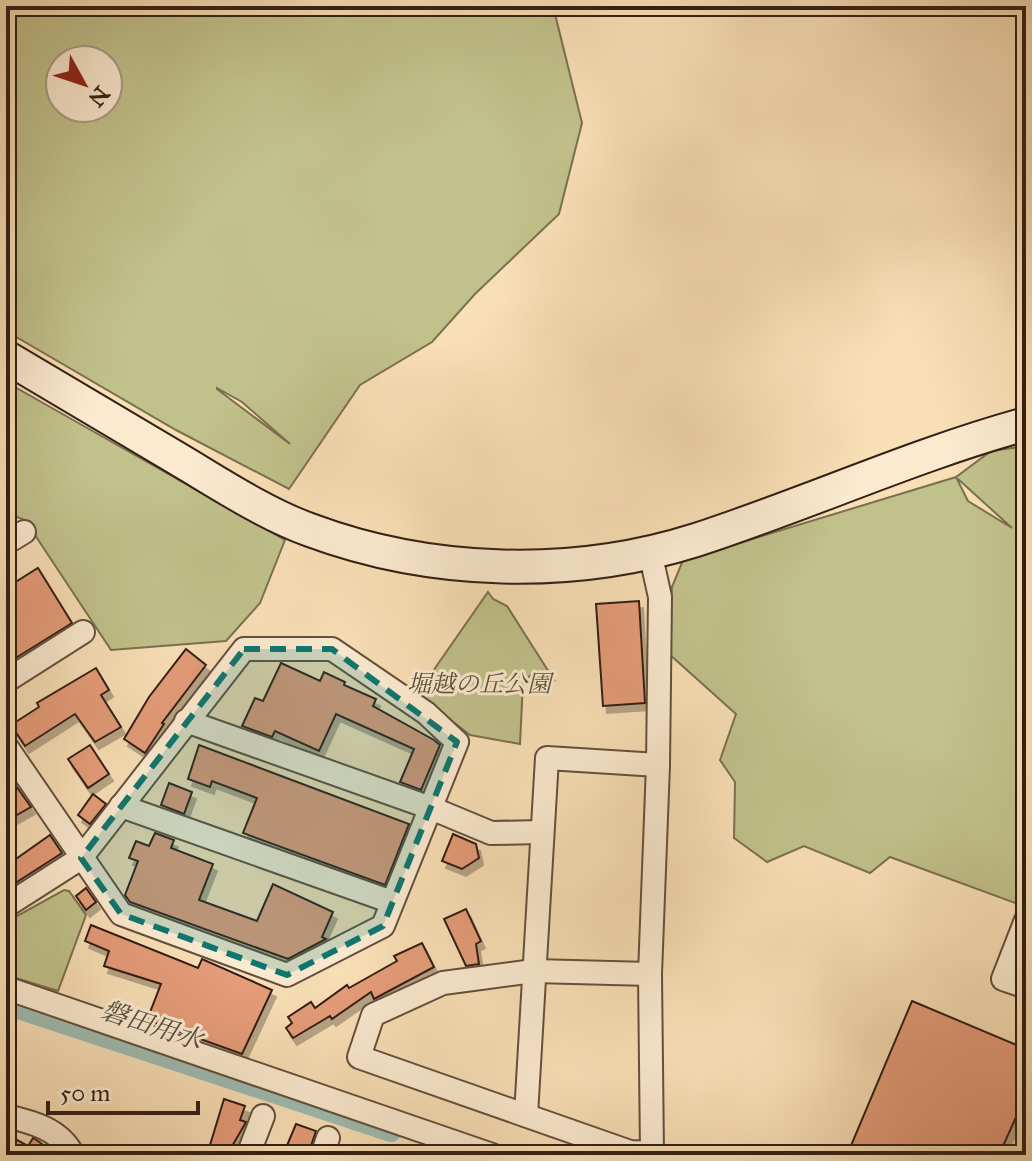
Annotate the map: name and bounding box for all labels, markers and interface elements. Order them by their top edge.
north arrow [44,44,124,124]
text: N [82,81,115,113]
park label: 堀越の丘公園 [407,669,555,699]
water label: 磐田用水 [98,994,209,1057]
scale bar [48,1065,198,1115]
text: 50 m [60,1078,110,1108]

